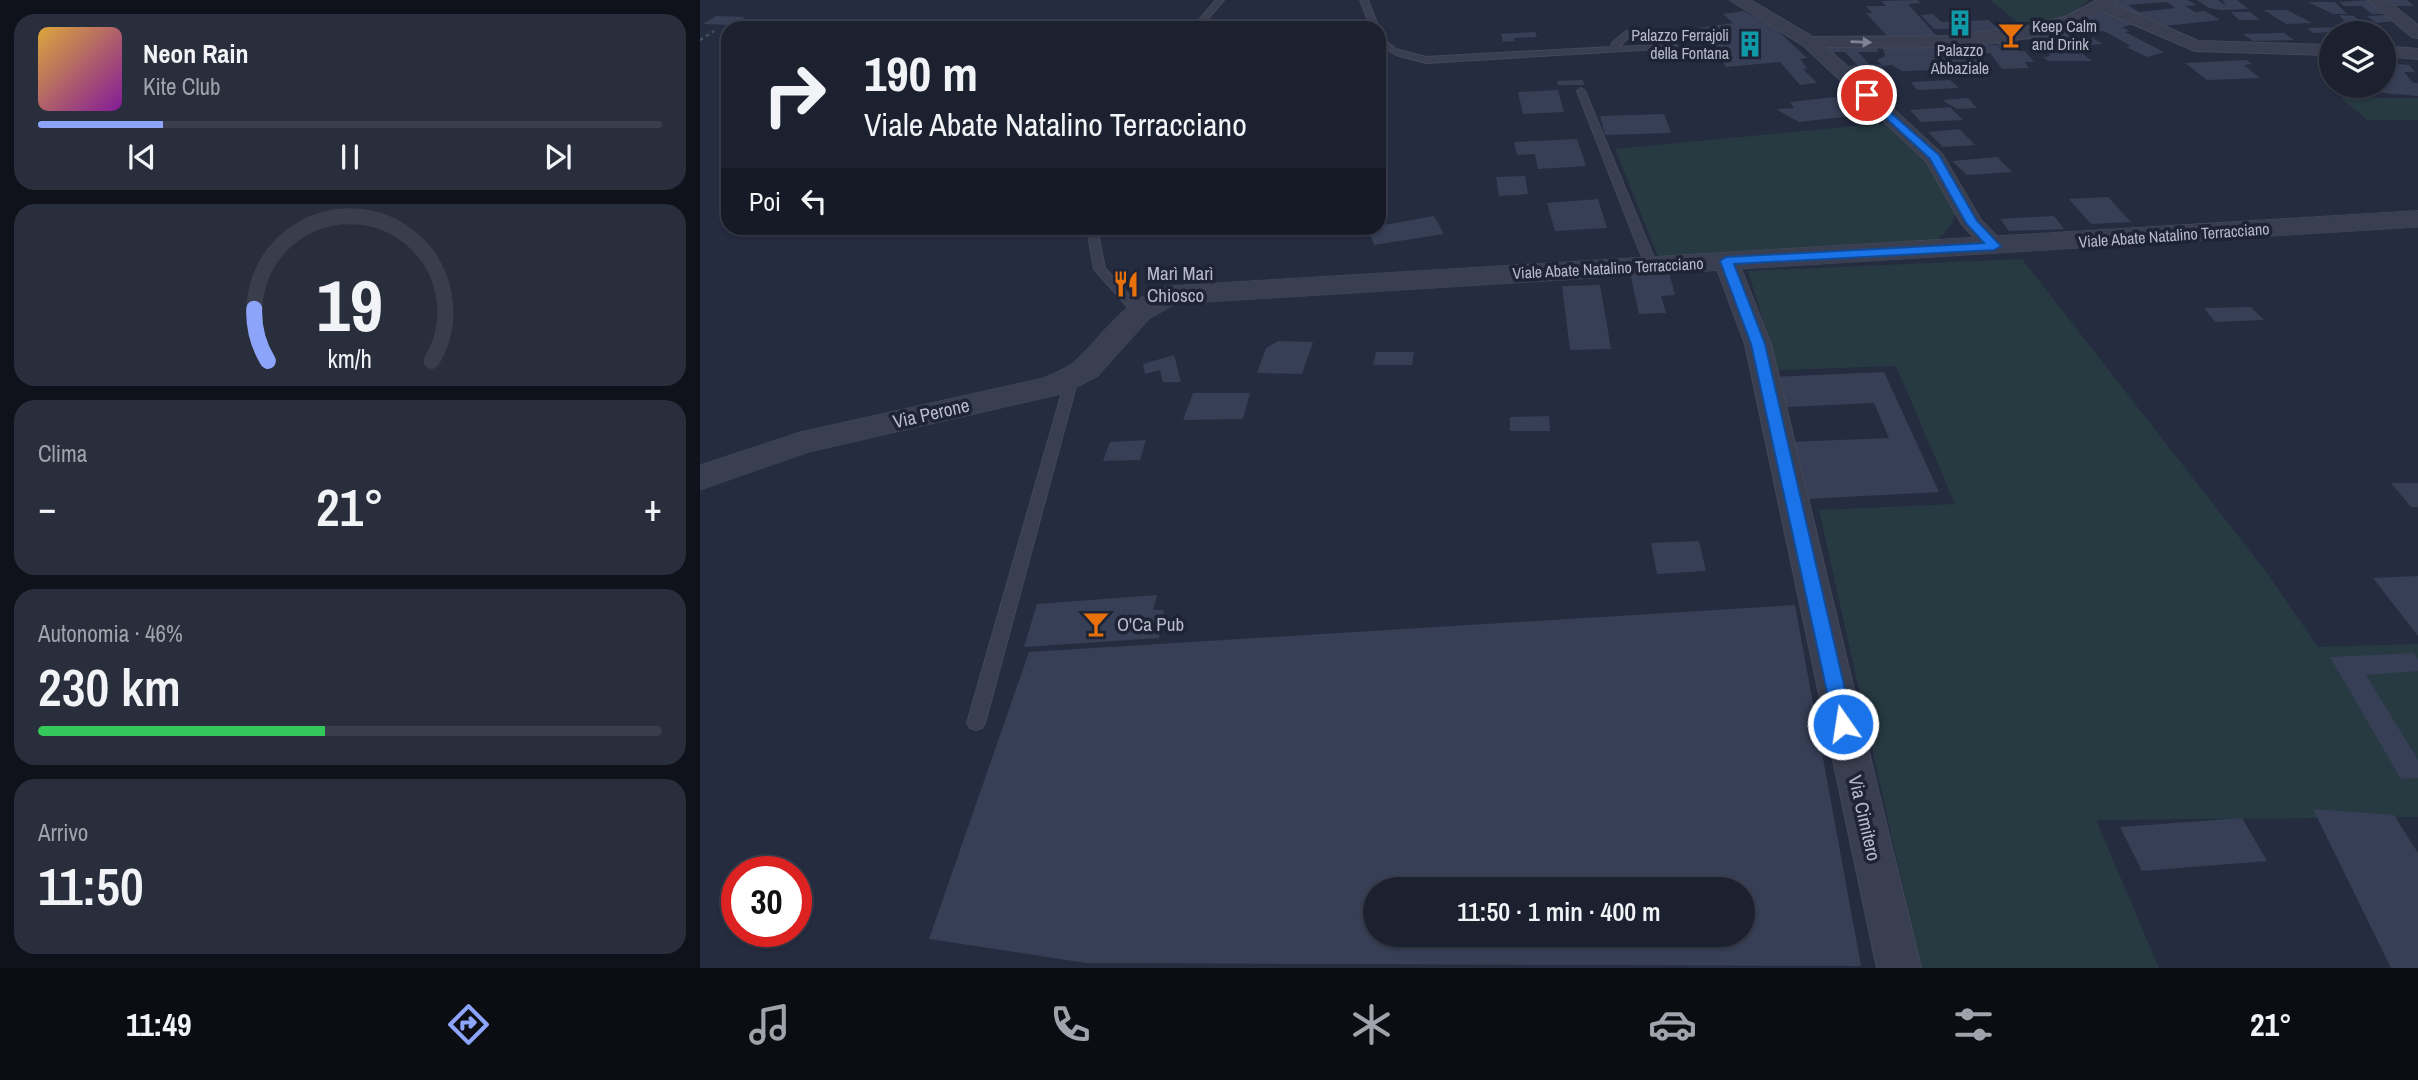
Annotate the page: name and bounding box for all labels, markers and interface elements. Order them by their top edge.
building icon: Palazzo Abbaziale [1945,8,1975,38]
place label: Keep Calm and Drink [2032,15,2097,55]
bar icon: Keep Calm and Drink [1996,20,2026,50]
map controls [2319,21,2396,98]
button: layers [2319,21,2396,98]
place label: Palazzo Ferrajoli della Fontana [1631,24,1730,64]
building icon: Palazzo Ferrajoli della Fontana [1735,29,1765,59]
text: Neon Rain [143,36,248,71]
one-way arrow [1850,36,1872,47]
place label: Palazzo Abbaziale [1930,39,1989,79]
text: 190 m [864,40,978,106]
icon: right [749,49,840,140]
pin [1837,65,1897,125]
text: Kite Club [143,71,221,102]
icon: arrive [1848,76,1886,114]
text: Viale Abate Natalino Terracciano [864,103,1247,146]
icon: previous [123,138,161,176]
icon: pause [331,138,369,176]
icon: next [539,138,577,176]
icon: left [795,182,833,220]
text: Poi [749,184,781,219]
street label: Viale Abate Natalino Terracciano [2078,217,2270,253]
street label: Viale Abate Natalino Terracciano [1512,252,1704,284]
text: 19 [317,256,383,354]
place label: Marì Marì Chiosco [1147,260,1214,308]
restaurant icon: Marì Marì Chiosco [1111,269,1141,299]
text: km/h [328,341,372,375]
street label: Via Perone [890,392,972,434]
text: Clima [38,438,87,469]
text: 21° [316,472,384,542]
text: − [38,482,56,533]
text: + [644,482,662,533]
bar icon: O'Ca Pub [1081,609,1111,639]
place label: O'Ca Pub [1117,611,1184,637]
text: Autonomia · 46% [38,618,183,649]
text: 230 km [38,652,181,722]
position arrow [1806,687,1880,761]
street label: Via Cimitero [1843,773,1887,863]
text: Arrivo [38,817,88,848]
text: 11:50 [38,851,144,921]
speed limit sign: 30 [721,856,812,947]
text: 11:50 · 1 min · 400 m [1457,894,1661,929]
icon: directions [444,1000,493,1049]
icon: music [745,1000,794,1049]
icon: phone [1046,1000,1095,1049]
icon: climate [1347,1000,1396,1049]
icon: car [1648,1000,1697,1049]
icon: filters [1949,1000,1998,1049]
text: 11:49 [126,1003,192,1046]
text: 21° [2250,1003,2292,1046]

